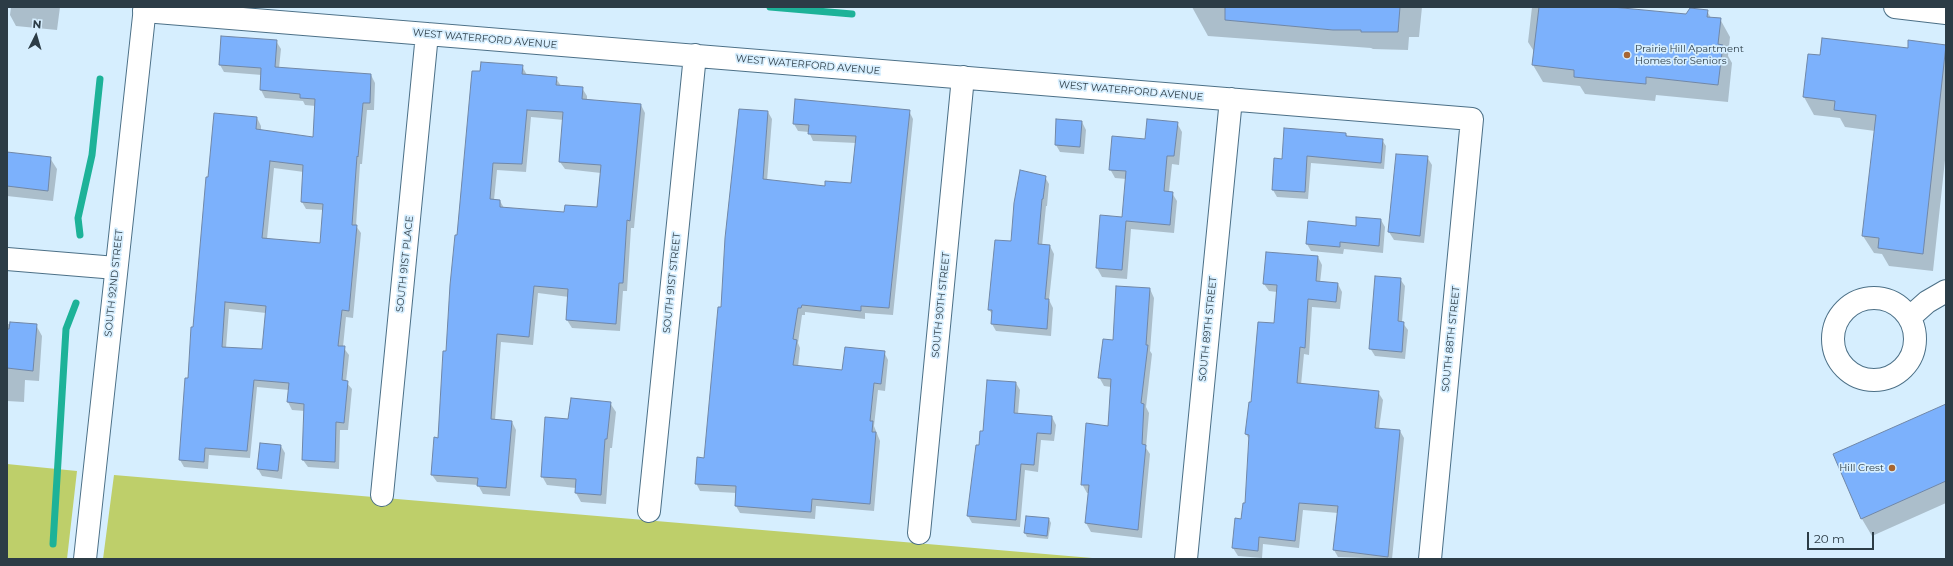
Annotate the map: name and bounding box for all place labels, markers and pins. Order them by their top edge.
place label: Prairie Hill Apartment Homes for Seniors [1635,43,1744,66]
marker: Prairie Hill Apartment Homes for Seniors [1622,50,1632,60]
place label: Hill Crest [1839,462,1884,474]
marker: Hill Crest [1887,463,1897,473]

